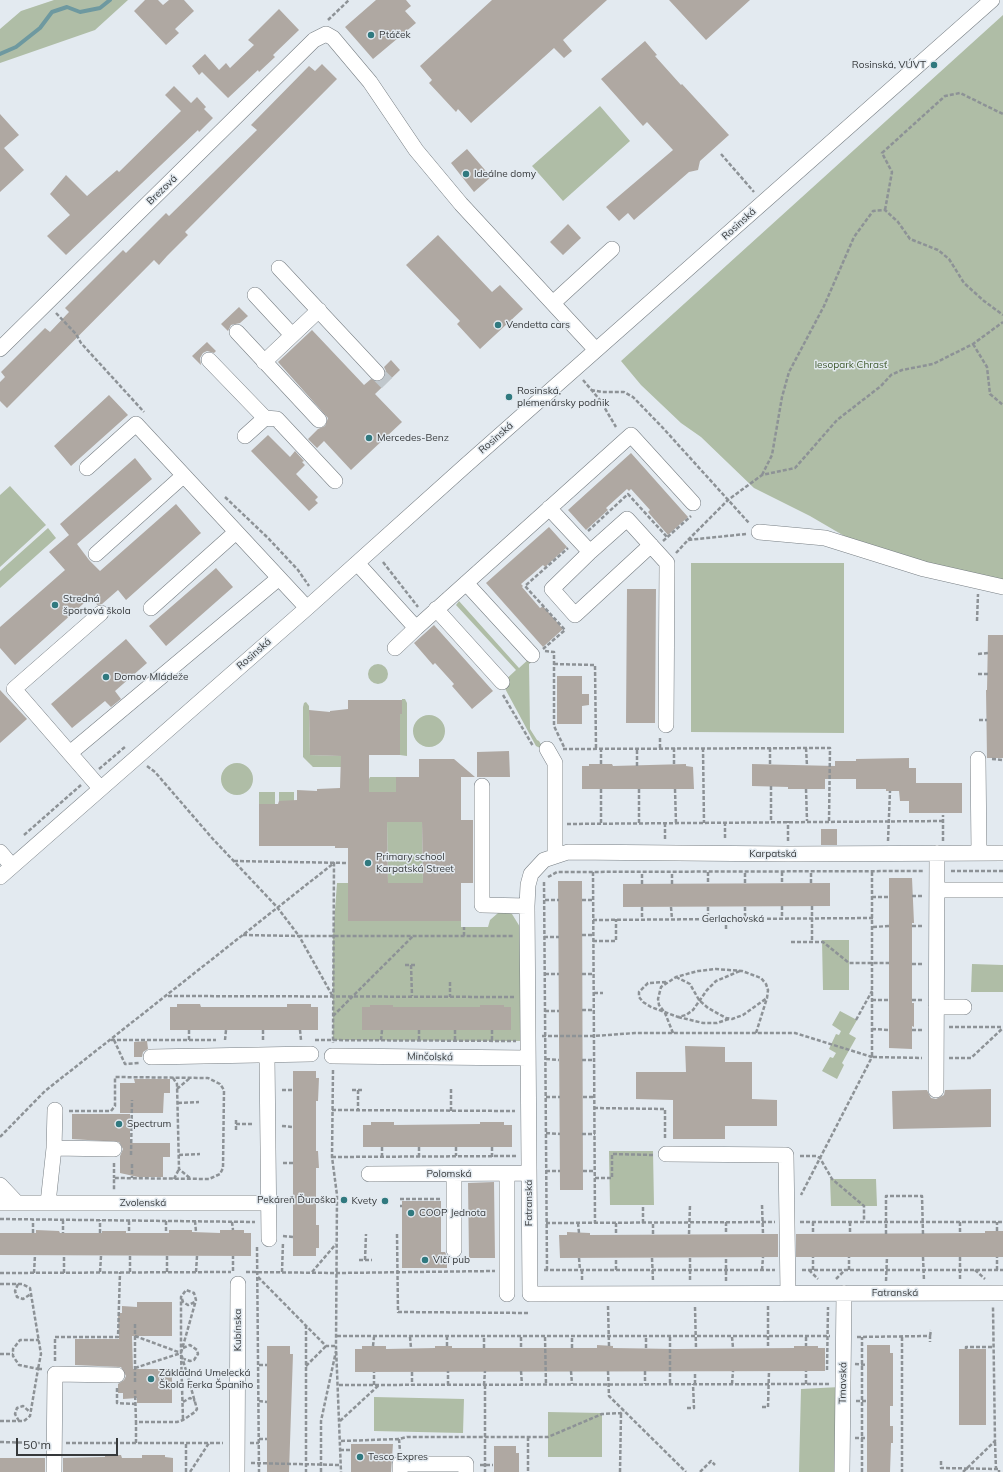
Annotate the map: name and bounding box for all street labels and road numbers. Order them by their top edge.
street label: Brezová [144,173,180,207]
street label: Rosinská [719,206,759,242]
street label: Rosinská [476,420,516,456]
street label: Rosinská [234,636,274,672]
street label: Karpatská [749,848,797,860]
street label: Gerlachovská [702,913,764,925]
street label: Minčolská [407,1051,453,1063]
street label: Polomská [427,1168,471,1180]
street label: Fatranská [523,1180,535,1226]
street label: Zvolenská [120,1197,166,1209]
street label: Fatranská [872,1287,918,1299]
street label: Kubínska [232,1309,244,1351]
street label: Trnavská [837,1362,849,1404]

